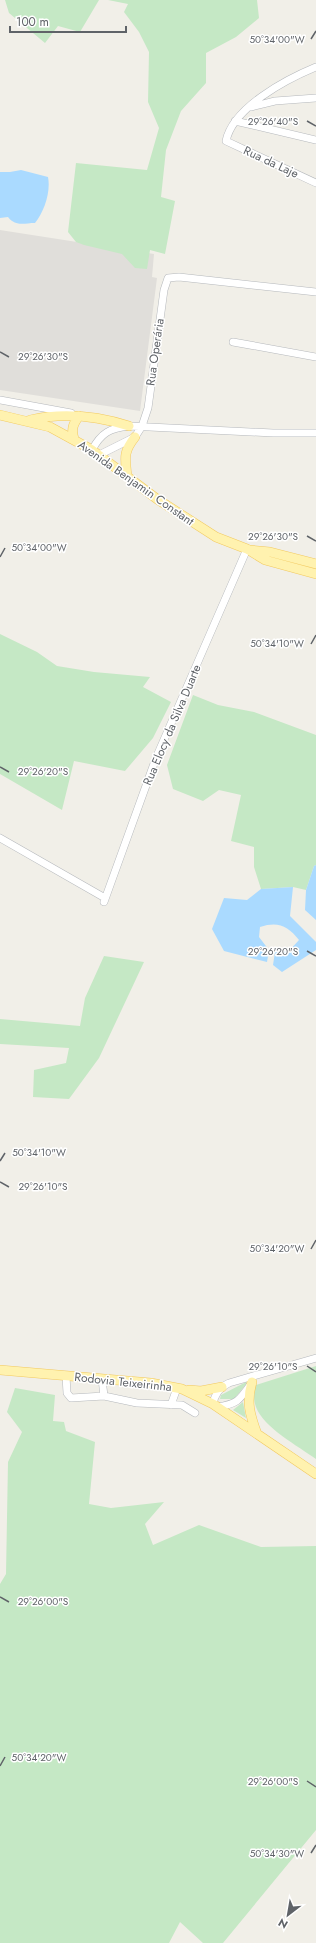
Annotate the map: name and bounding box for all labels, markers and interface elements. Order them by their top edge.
scale bar [10,8,126,34]
text: 100 m [16,13,49,31]
text: 50°34'00"W [249,32,305,47]
text: 29°26'40"S [248,114,299,129]
street label: Rua da Laje [240,141,302,183]
street label: Rua Operária [141,317,169,387]
text: 29°26'30"S [18,349,69,364]
street label: Avenida Benjamin Constant [74,436,198,530]
text: 29°26'30"S [248,529,299,544]
text: 50°34'00"W [11,540,67,555]
text: 50°34'10"W [250,636,304,651]
street label: Rua Elocy da Silva Duarte [138,662,206,788]
text: 29°26'20"S [18,764,69,779]
text: 29°26'20"S [248,944,299,959]
text: 50°34'10"W [12,1145,66,1160]
text: 29°26'10"S [18,1179,68,1194]
text: 50°34'20"W [250,1241,304,1256]
text: 29°26'10"S [248,1359,298,1374]
street label: Rodovia Teixeirinha [73,1368,173,1396]
text: 29°26'00"S [18,1594,69,1609]
text: 50°34'20"W [12,1750,66,1765]
text: 29°26'00"S [248,1774,299,1789]
text: 50°34'30"W [250,1846,304,1861]
north arrow [268,1895,308,1935]
text: N [275,1914,291,1933]

